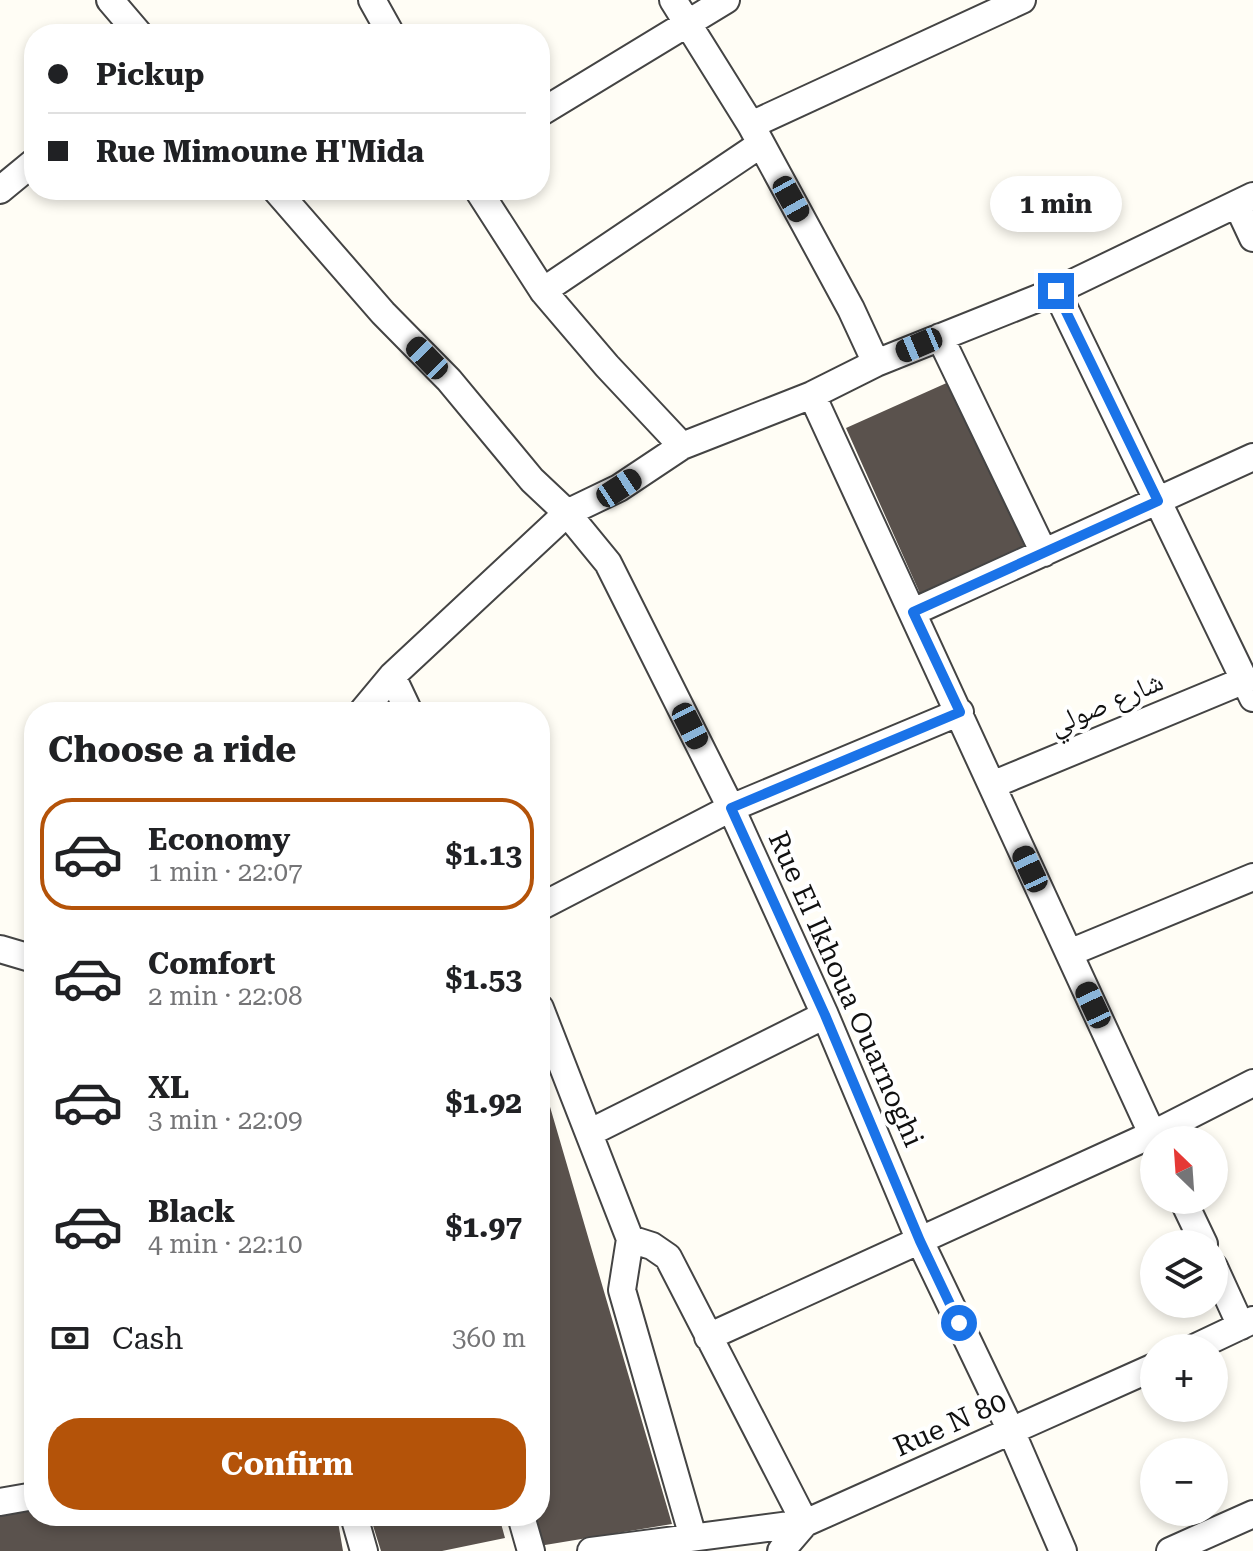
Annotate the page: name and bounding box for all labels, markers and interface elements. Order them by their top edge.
text: Pickup [96,57,204,92]
text: Rue Mimoune H'Mida [96,134,424,169]
car [769,172,813,226]
callout: 1 min [990,175,1122,231]
text: 1 min [1020,189,1092,219]
route end [1038,273,1074,309]
car [892,325,946,365]
car [402,332,452,384]
car [592,465,646,511]
street label: شارع صولي [1044,664,1170,747]
car [668,699,712,753]
text: Choose a ride [48,729,296,771]
icon: car [52,818,124,890]
text: Economy [148,822,290,857]
street label: Rue EI Ikhoua Ouarnoghi [762,826,931,1152]
text: $1.13 [445,837,522,872]
car [1009,842,1051,896]
text: 1 min · 22:07 [148,857,303,887]
icon: car [52,942,124,1014]
text: Comfort [148,946,275,981]
text: $1.53 [445,961,522,996]
car [1072,978,1114,1032]
text: 2 min · 22:08 [148,981,303,1011]
icon: car [52,1066,124,1138]
text: XL [148,1070,189,1105]
text: $1.92 [445,1085,522,1120]
text: 3 min · 22:09 [148,1105,303,1135]
north arrow [1140,1126,1228,1214]
map controls [1140,1126,1228,1526]
icon: car [52,1190,124,1262]
text: Black [148,1194,235,1229]
text: $1.97 [445,1209,522,1244]
text: 4 min · 22:10 [148,1229,303,1259]
button: layers [1140,1230,1228,1318]
route start [941,1305,977,1341]
icon: cash [48,1316,92,1360]
text: Cash [112,1321,183,1356]
text: 360 m [452,1323,526,1353]
button: + [1140,1334,1228,1422]
street label: Rue N 80 [889,1385,1011,1463]
button: Confirm [48,1418,526,1510]
button: − [1140,1438,1228,1526]

